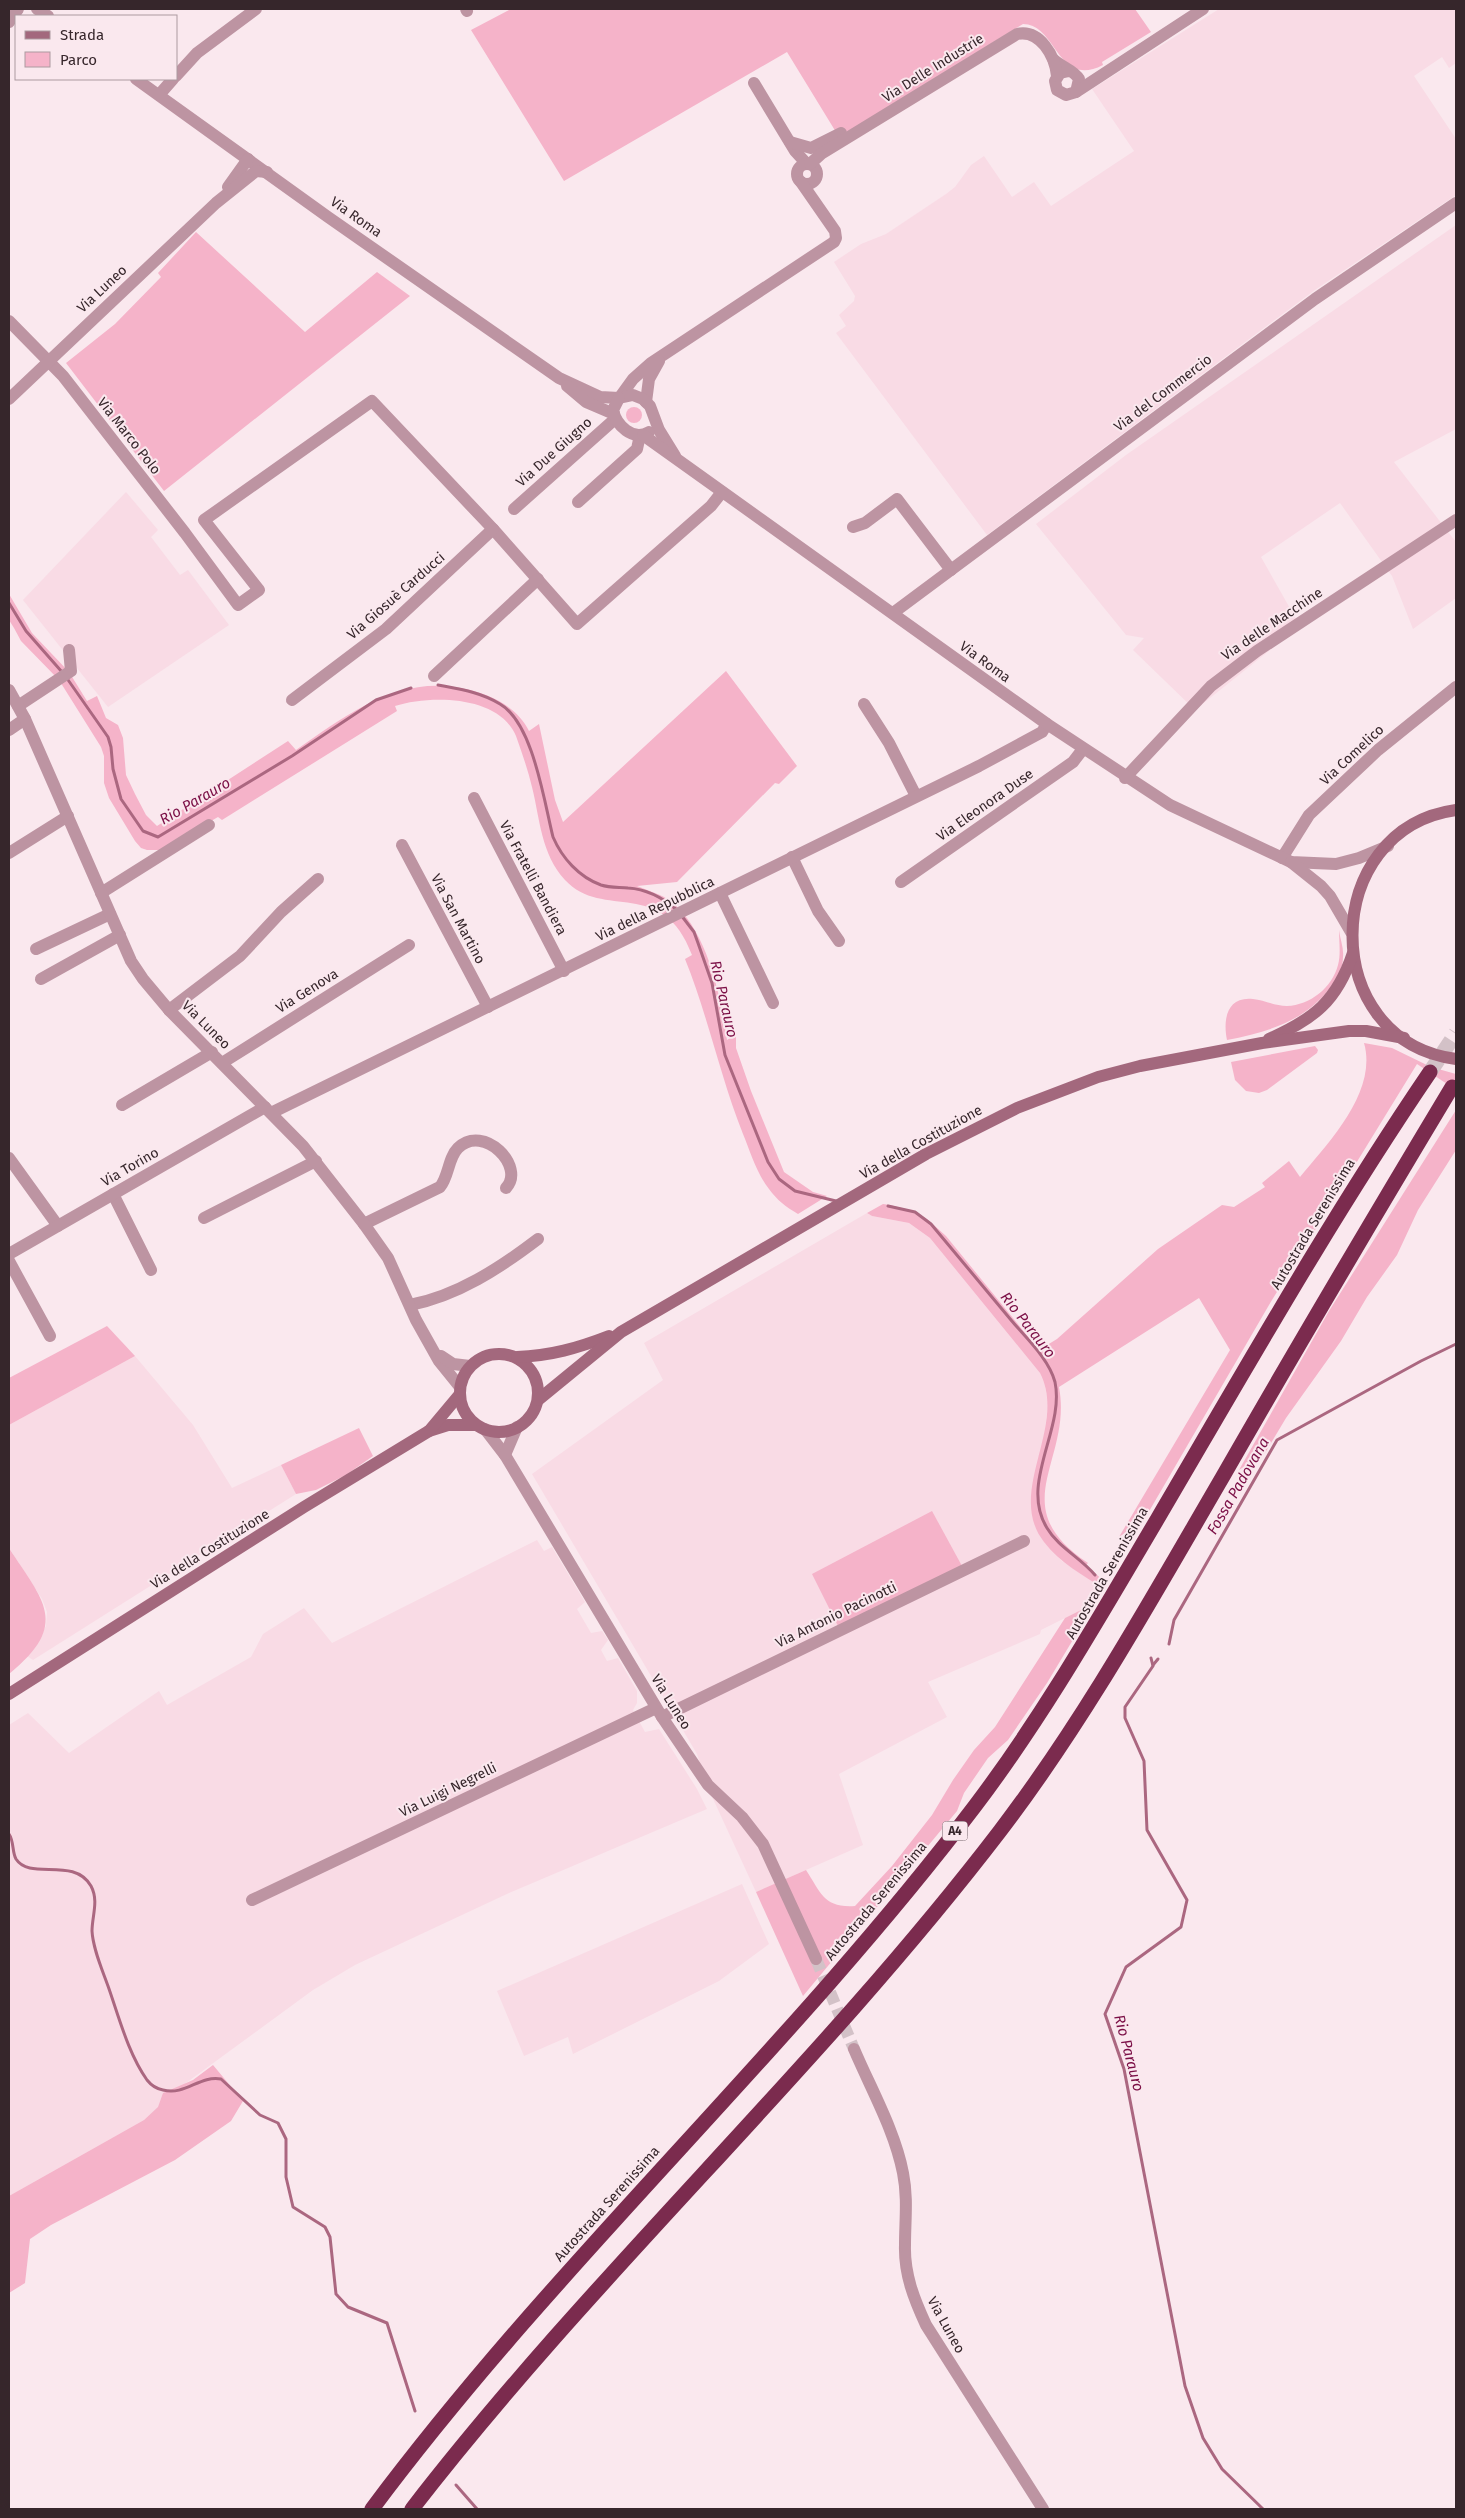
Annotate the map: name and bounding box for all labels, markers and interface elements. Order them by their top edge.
legend [15,15,178,80]
text: Strada [60,26,104,44]
street label: Via Delle Industrie [879,30,987,106]
text: Parco [60,51,97,69]
street label: Via Roma [327,193,385,241]
street label: Via Luneo [74,262,130,316]
street label: Via del Commercio [1111,351,1215,435]
street label: Via Marco Polo [94,394,164,478]
street label: Via Due Giugno [513,414,595,490]
street label: Via Giosuè Carducci [344,549,448,643]
street label: Via delle Macchine [1218,584,1326,664]
street label: Via Roma [956,638,1014,686]
street label: Via Comelico [1317,721,1387,789]
street label: Via Eleonora Duse [933,765,1037,845]
water label: Rio Parauro [156,774,234,828]
street label: Via Fratelli Bandiera [496,818,570,938]
street label: Via San Martino [427,871,489,967]
street label: Via della Repubblica [593,873,717,945]
water label: Rio Parauro [706,959,742,1039]
street label: Via Genova [273,965,341,1017]
street label: Via Luneo [178,997,234,1053]
street label: Via della Costituzione [857,1101,985,1183]
street label: Via Torino [98,1144,162,1190]
street label: Autostrada Serenissima [1267,1156,1359,1292]
water label: Rio Parauro [997,1288,1059,1362]
water label: Fossa Padovana [1203,1434,1273,1538]
street label: Autostrada Serenissima [1062,1504,1152,1642]
street label: Via della Costituzione [147,1505,273,1593]
street label: Via Antonio Pacinotti [773,1578,899,1652]
street label: Via Luneo [647,1671,695,1733]
street label: Via Luigi Negrelli [397,1759,499,1821]
road number: A4 [942,1822,968,1840]
street label: Autostrada Serenissima [821,1838,931,1964]
water label: Rio Parauro [1110,2013,1148,2093]
street label: Autostrada Serenissima [551,2143,663,2265]
street label: Via Luneo [924,2294,968,2356]

